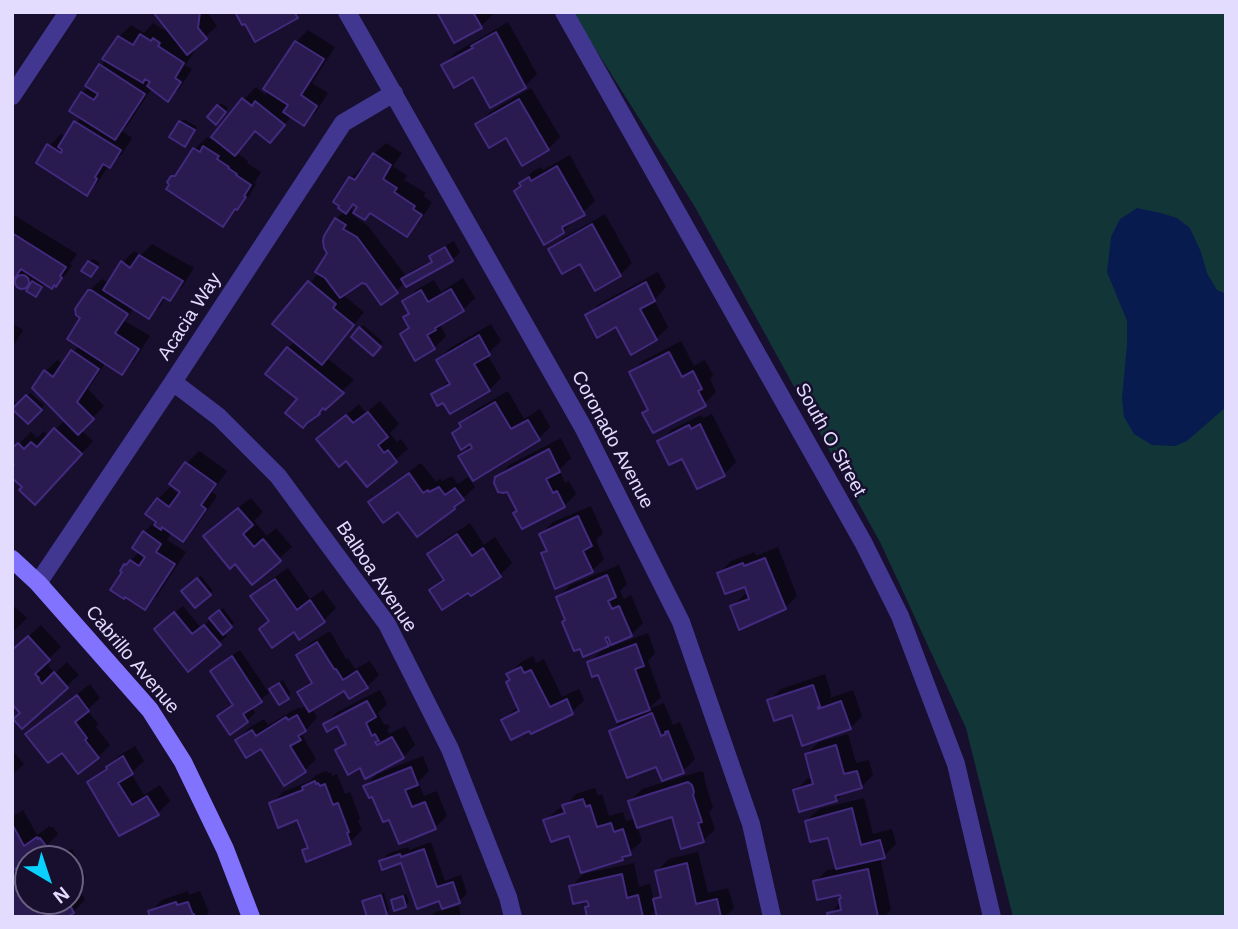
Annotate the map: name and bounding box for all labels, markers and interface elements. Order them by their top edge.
street label: Acacia Way [153,269,227,365]
street label: Coronado Avenue [566,367,658,513]
street label: South O Street [790,380,870,500]
street label: Balboa Avenue [331,517,421,637]
street label: Cabrillo Avenue [80,601,184,719]
north arrow [14,845,84,915]
text: N [49,883,73,908]

